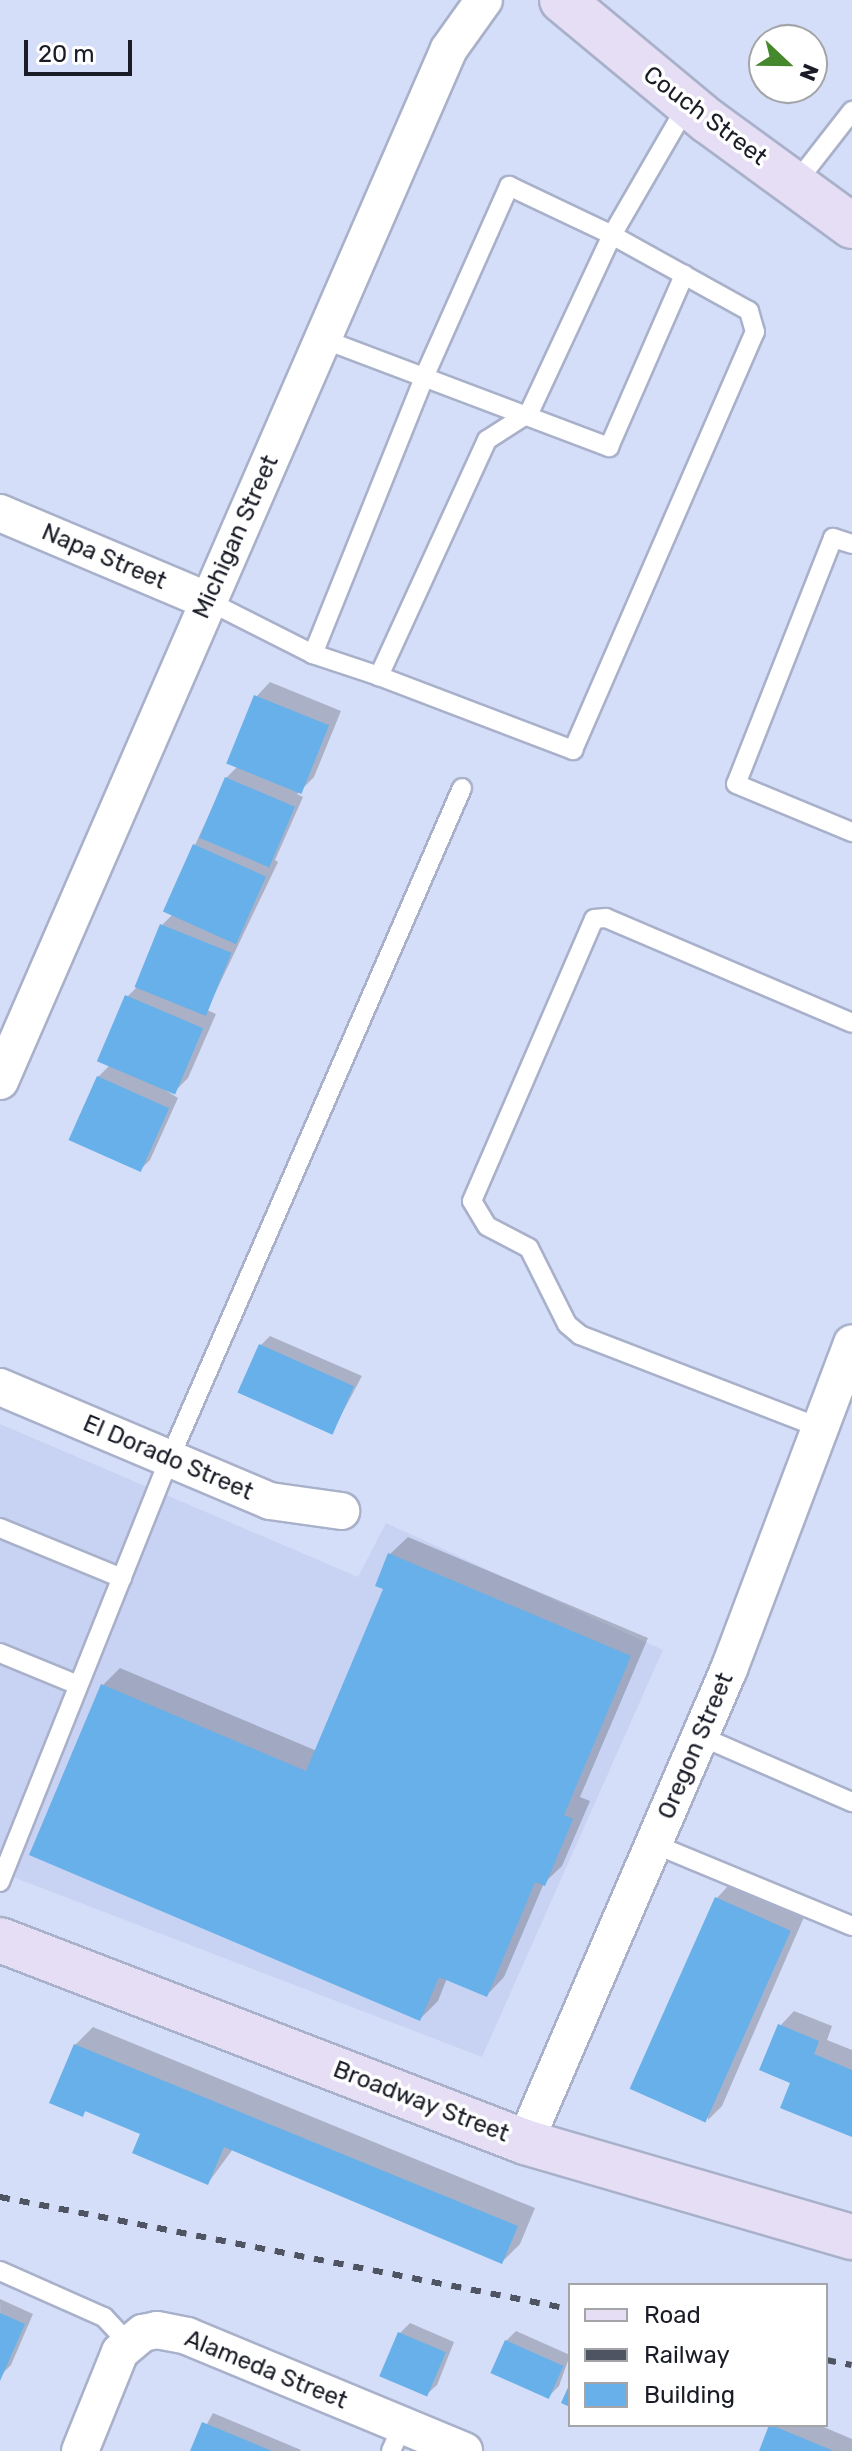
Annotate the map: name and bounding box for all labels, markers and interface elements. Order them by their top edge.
scale bar [28,24,136,74]
north arrow [748,24,828,104]
text: 20 m [38,40,95,68]
street label: Couch Street [638,60,772,172]
text: N [793,60,824,85]
street label: Michigan Street [187,451,285,623]
street label: Napa Street [37,518,171,596]
street label: El Dorado Street [79,1409,257,1507]
street label: Oregon Street [652,1668,740,1824]
street label: Broadway Street [329,2055,513,2149]
legend [568,2283,828,2427]
text: Road [644,2301,701,2329]
street label: Alameda Street [181,2324,351,2416]
text: Railway [644,2341,730,2369]
text: Building [644,2381,735,2409]

